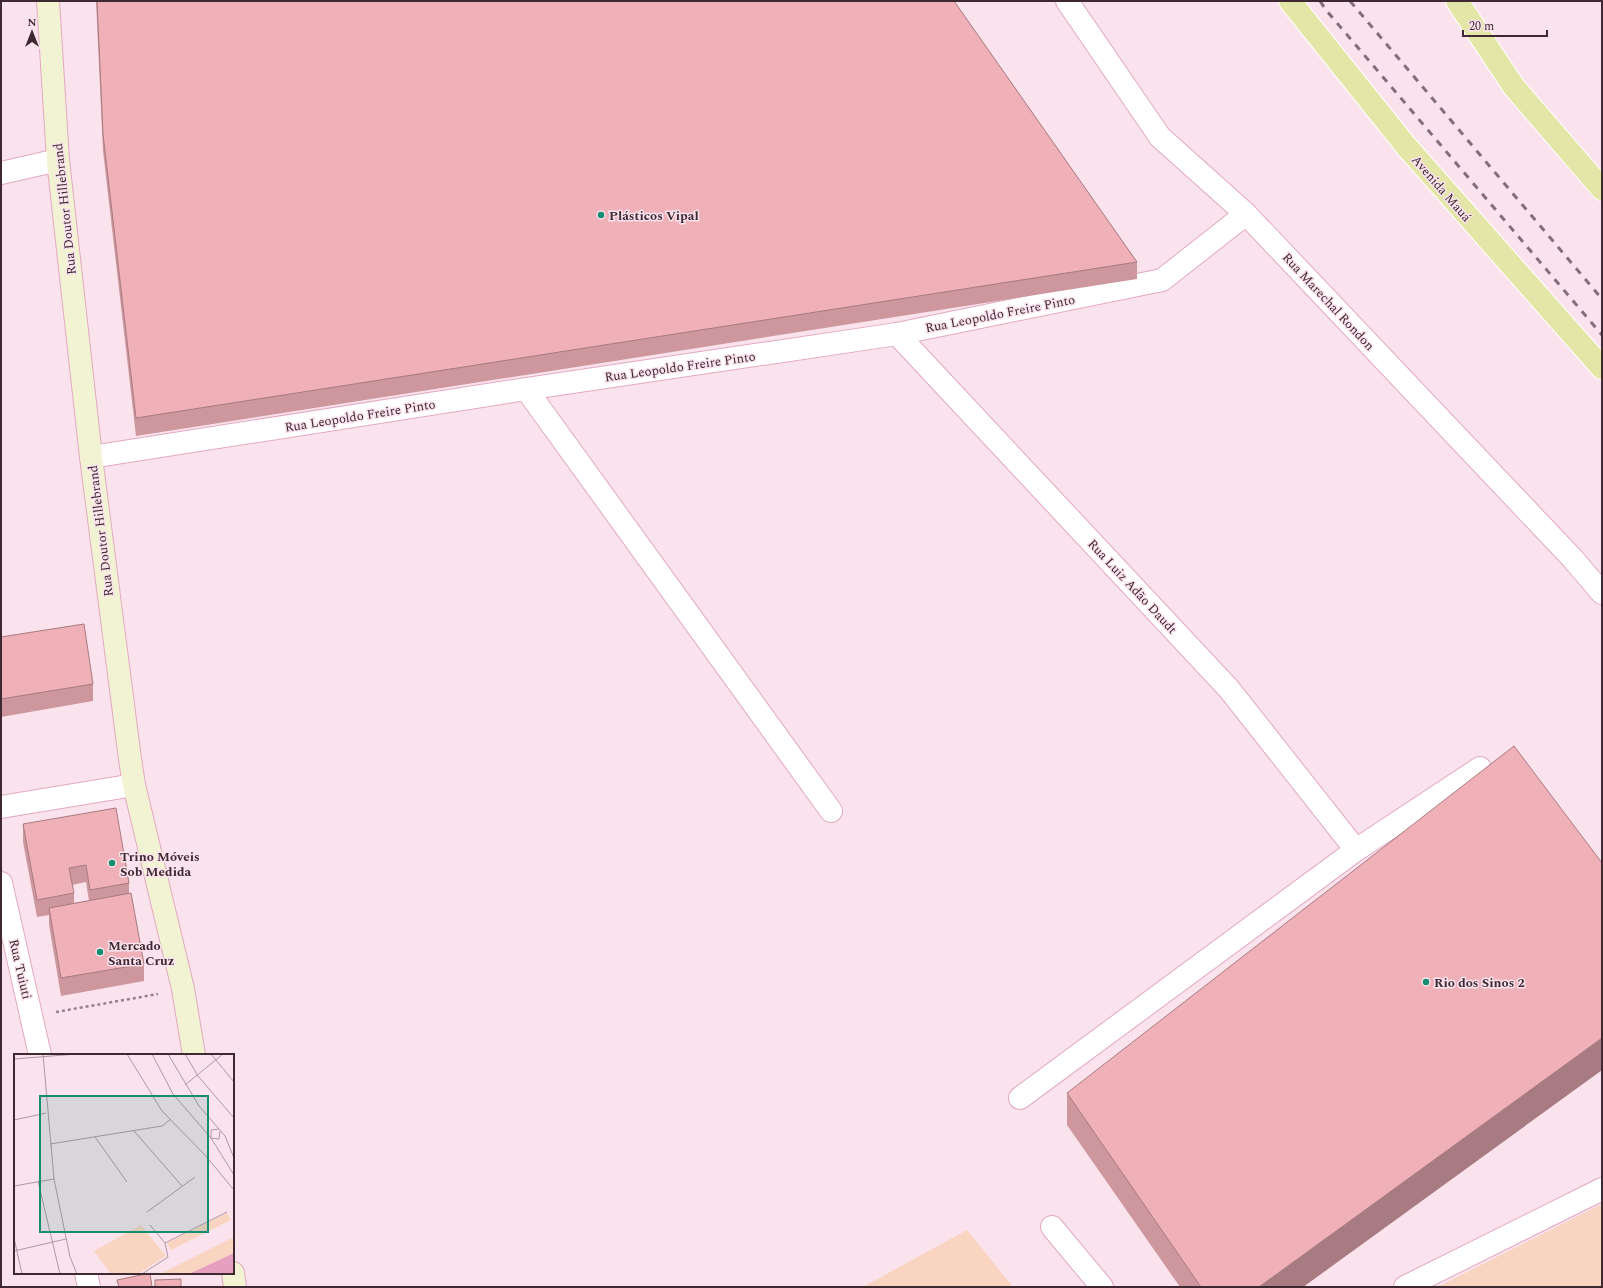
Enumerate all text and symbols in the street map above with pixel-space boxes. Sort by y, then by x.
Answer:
north arrow [12,12,52,52]
scale bar [1463,12,1547,38]
text: N [28,14,37,31]
text: 20 m [1469,17,1494,36]
street label: Rua Doutor Hillebrand [48,142,82,276]
street label: Avenida Mauá [1407,151,1476,227]
place label: Plásticos Vipal [609,206,699,226]
marker: Plásticos Vipal [596,210,606,220]
street label: Rua Marechal Rondon [1277,248,1379,356]
street label: Rua Leopoldo Freire Pinto [924,290,1077,338]
street label: Rua Leopoldo Freire Pinto [603,346,757,387]
street label: Rua Leopoldo Freire Pinto [283,394,437,438]
street label: Rua Doutor Hillebrand [83,464,119,598]
street label: Rua Luiz Adão Daudt [1083,535,1182,639]
place label: Trino Móveis Sob Medida [120,847,200,882]
marker: Trino Móveis Sob Medida [107,858,117,868]
place label: Mercado Santa Cruz [108,936,174,971]
street label: Rua Tuiuti [3,937,37,1001]
marker: Mercado Santa Cruz [95,947,105,957]
place label: Rio dos Sinos 2 [1434,973,1525,993]
marker: Rio dos Sinos 2 [1421,977,1431,987]
inset map [14,1054,234,1274]

